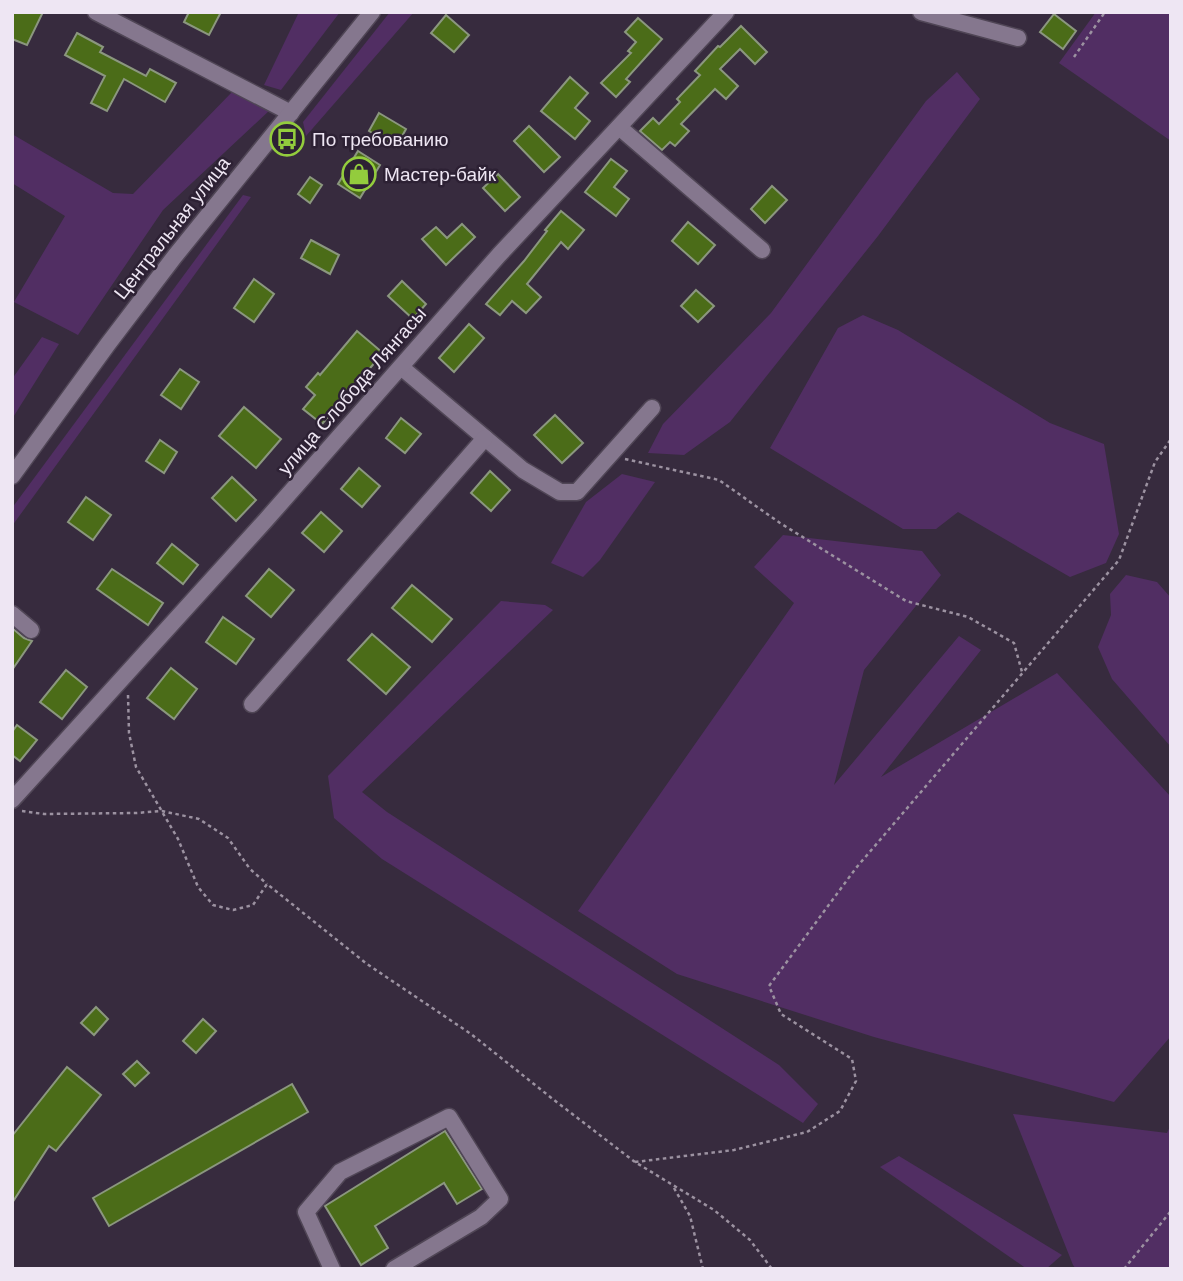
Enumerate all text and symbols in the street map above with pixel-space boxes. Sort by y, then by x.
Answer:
bus stop icon: По требованию [268,120,306,158]
place label: По требованию [312,129,448,150]
street label: Центральная улица [110,152,234,303]
shop icon: Мастер-байк [340,155,378,193]
place label: Мастер-байк [384,164,497,185]
street label: улица Слобода Лянгасы [274,303,430,479]

